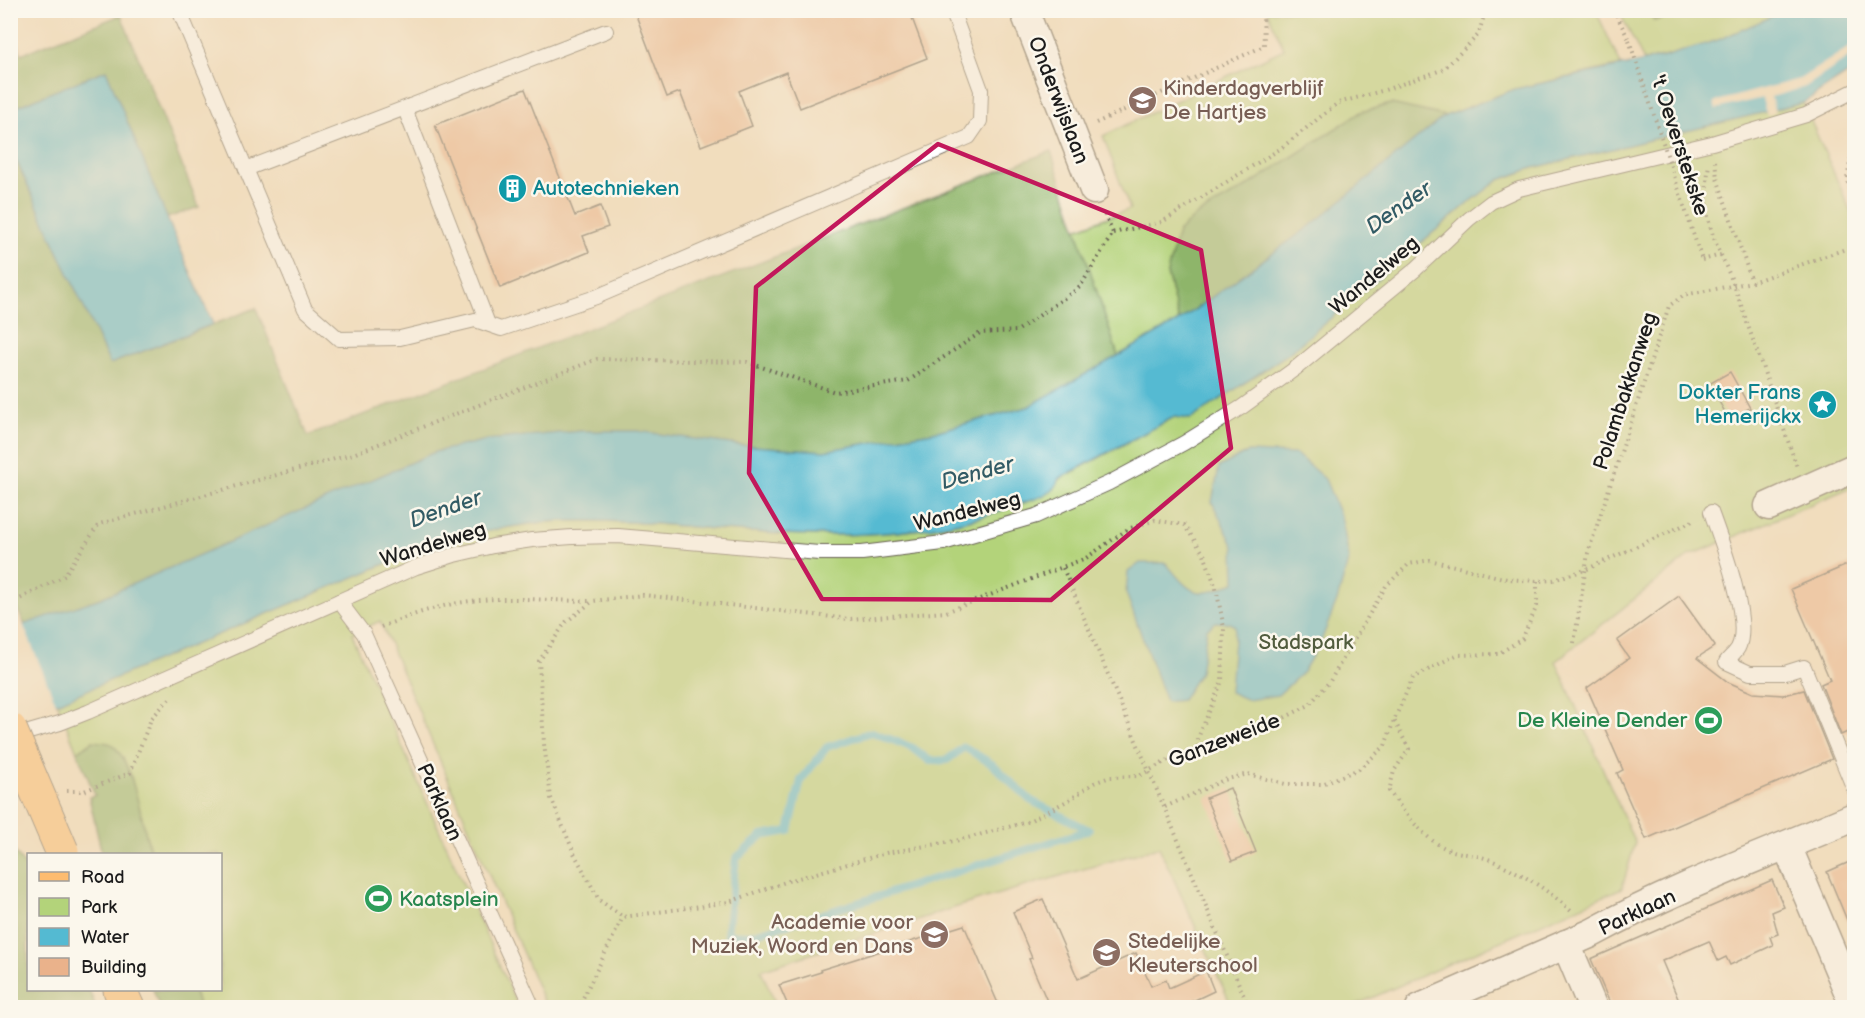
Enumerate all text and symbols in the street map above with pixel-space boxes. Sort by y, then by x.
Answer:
street label: Onderwijslaan [1023,33,1094,167]
street label: 't Oeverstekske [1645,72,1714,219]
place label: Kinderdagverblijf De Hartjes [1163,76,1324,125]
school or university icon: Kinderdagverblijf De Hartjes [1126,84,1158,116]
building icon: Autotechnieken [496,172,528,204]
water label: Dender [1361,175,1439,241]
place label: Autotechnieken [533,176,679,201]
street label: Wandelweg [1324,231,1424,320]
street label: Polambakkanweg [1588,309,1663,473]
place label: Dokter Frans Hemerijckx [1678,380,1801,429]
place icon: Dokter Frans Hemerijckx [1806,388,1838,420]
water label: Dender [938,450,1019,496]
water label: Dender [406,484,487,534]
street label: Wandelweg [911,486,1023,537]
street label: Wandelweg [377,517,489,572]
park label: Stadspark [1259,630,1354,655]
sports icon: De Kleine Dender [1692,704,1724,736]
street label: Ganzeweide [1165,708,1283,773]
place label: De Kleine Dender [1517,708,1687,733]
street label: Parklaan [411,760,468,845]
legend [27,853,222,991]
text: Road [81,867,125,888]
sports icon: Kaatsplein [362,883,394,915]
street label: Parklaan [1595,884,1680,941]
place label: Kaatsplein [399,887,499,912]
text: Park [81,897,117,918]
place label: Academie voor Muziek, Woord en Dans [691,910,913,959]
school or university icon: Academie voor Muziek, Woord en Dans [918,918,950,950]
text: Water [81,927,129,948]
place label: Stedelijke Kleuterschool [1128,929,1258,978]
school or university icon: Stedelijke Kleuterschool [1091,937,1123,969]
text: Building [81,957,147,978]

